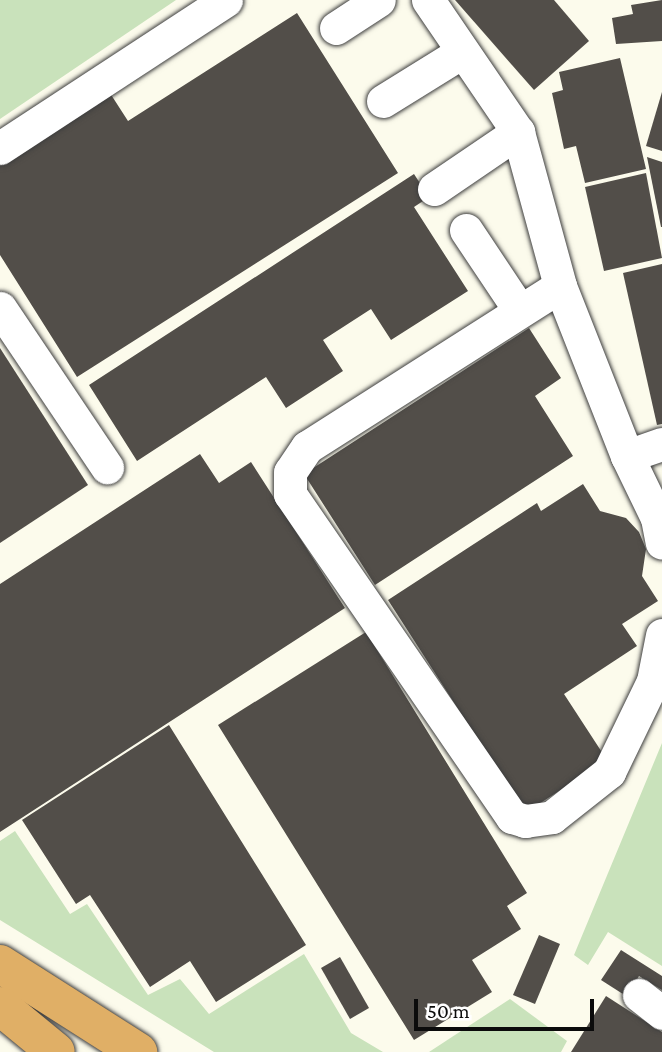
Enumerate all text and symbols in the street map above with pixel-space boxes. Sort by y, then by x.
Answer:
scale bar [417,986,597,1030]
text: 50 m [427,999,470,1023]

